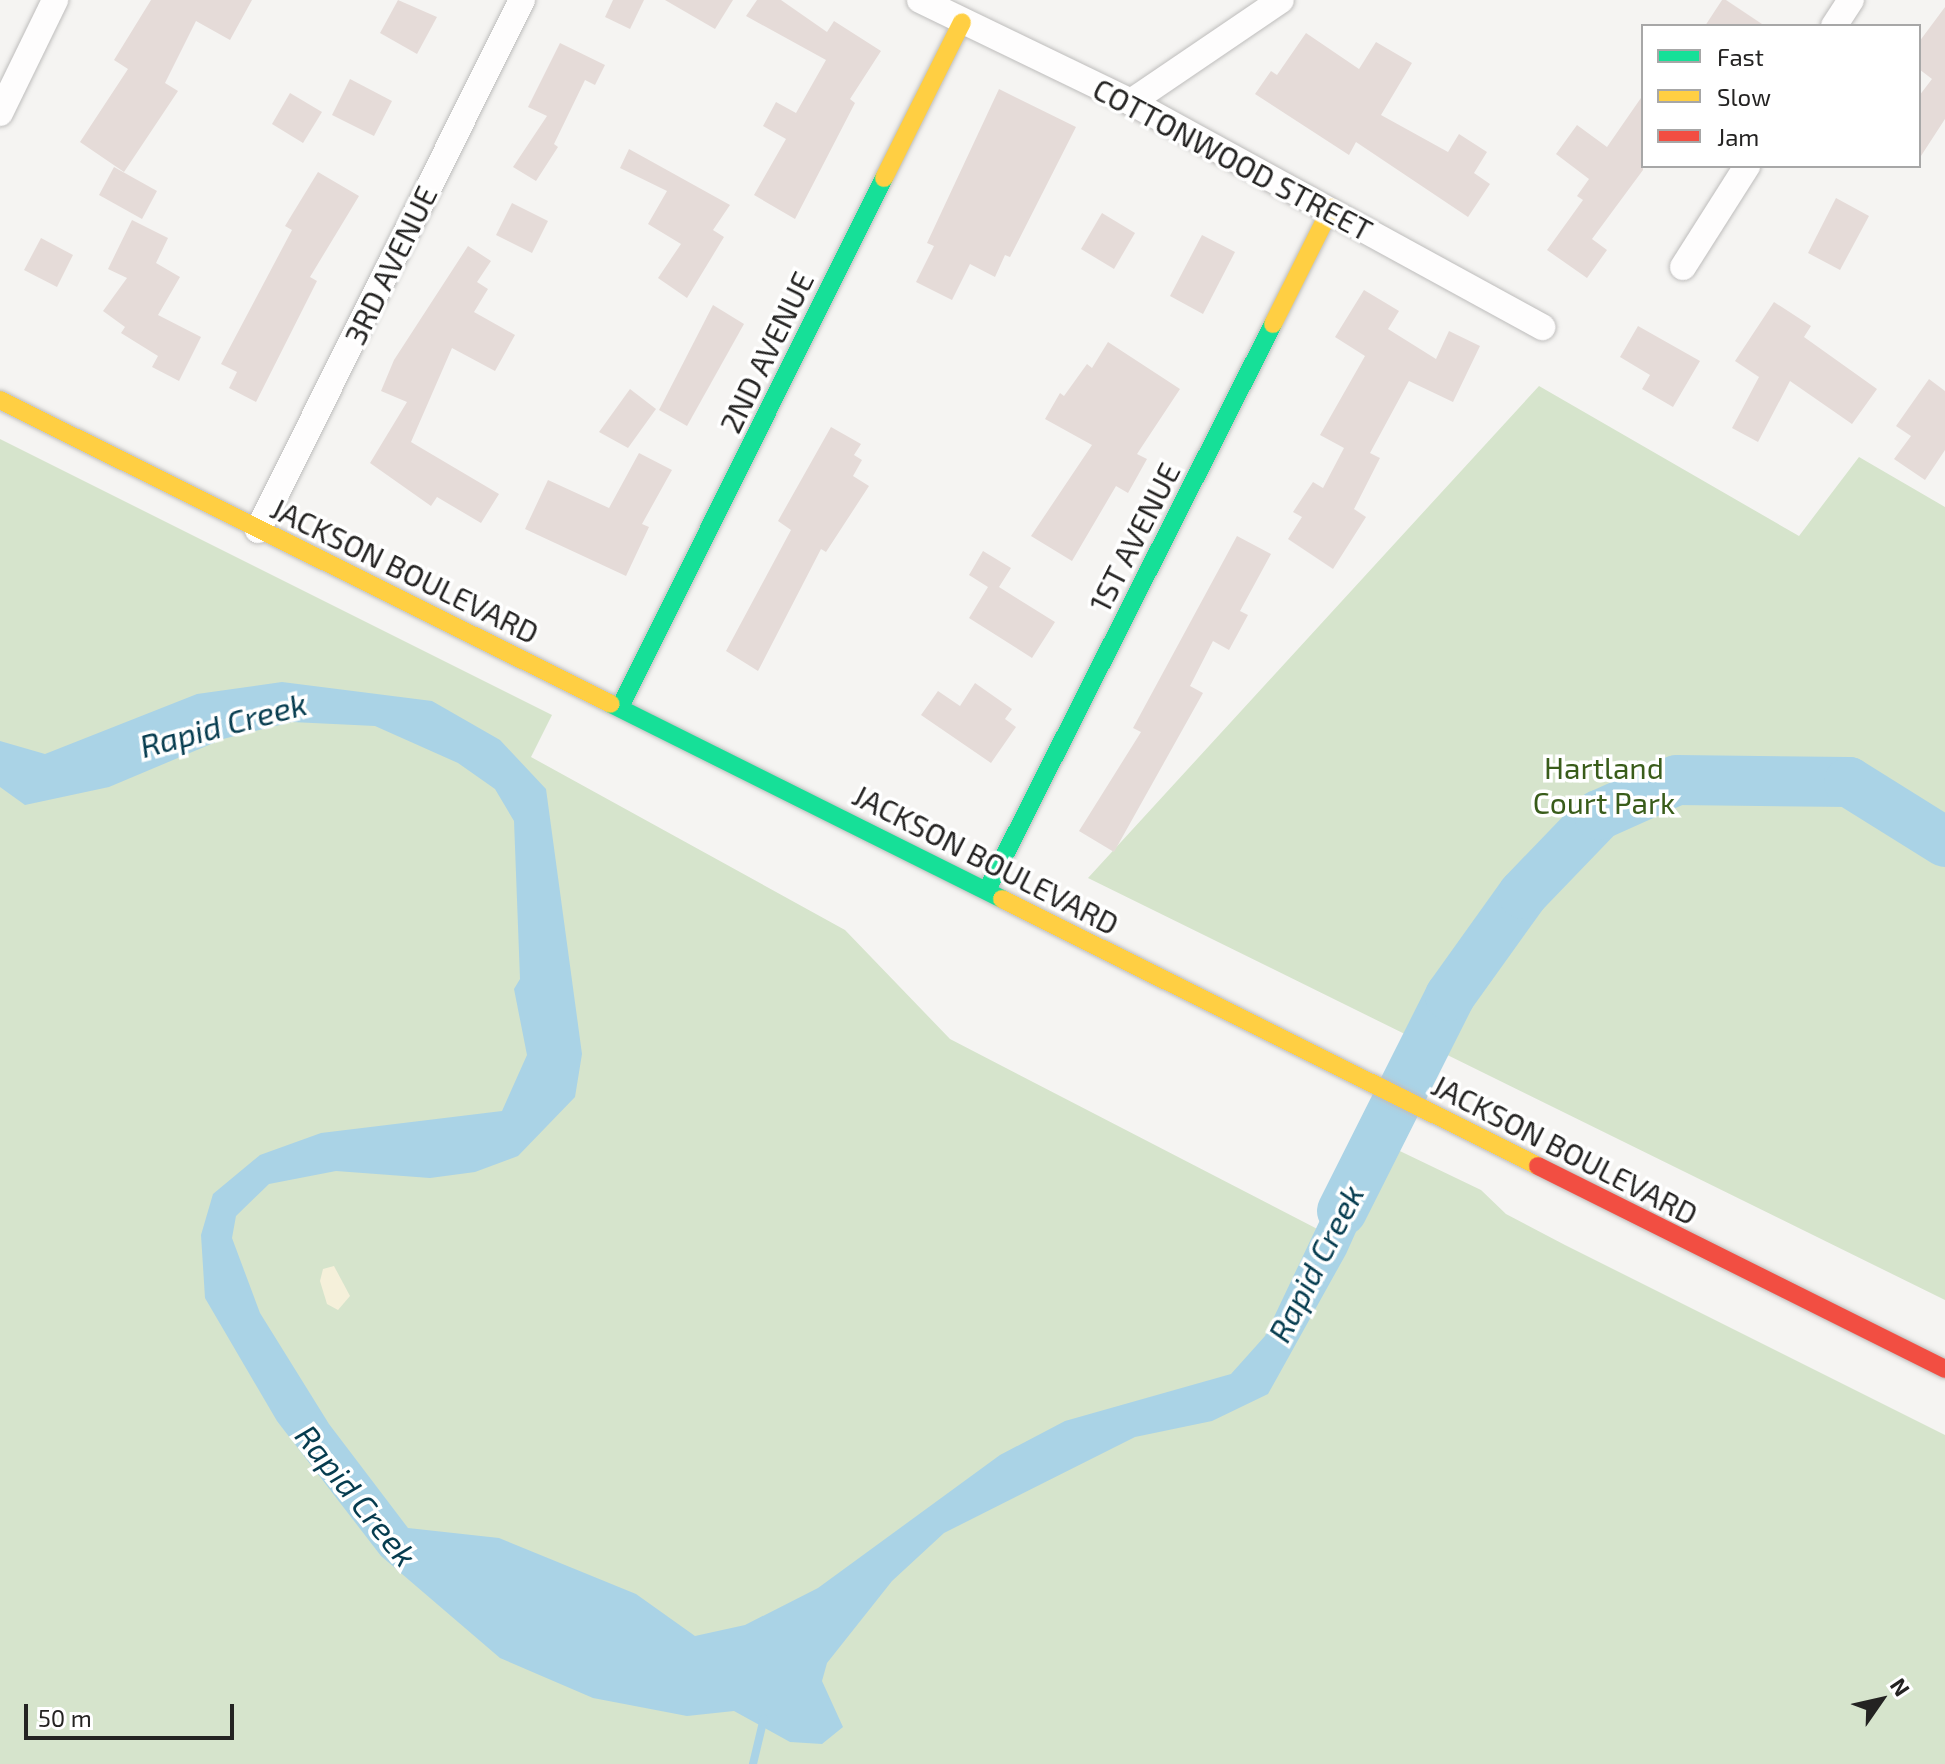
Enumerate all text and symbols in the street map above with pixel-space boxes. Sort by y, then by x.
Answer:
legend [1641,24,1921,168]
text: Fast [1717,42,1764,71]
street label: COTTONWOOD STREET [1087,70,1379,248]
text: Slow [1717,82,1771,111]
text: Jam [1717,122,1759,151]
street label: 3RD AVENUE [336,180,444,350]
street label: 2ND AVENUE [711,265,821,439]
street label: 1ST AVENUE [1081,456,1187,618]
street label: JACKSON BOULEVARD [265,489,545,651]
water label: Rapid Creek [135,683,311,765]
park label: Hartland Court Park [1533,749,1675,820]
street label: JACKSON BOULEVARD [847,776,1125,942]
street label: JACKSON BOULEVARD [1426,1066,1704,1232]
water label: Rapid Creek [1259,1178,1371,1348]
water label: Rapid Creek [288,1416,426,1574]
north arrow [1841,1660,1921,1740]
text: N [1886,1673,1916,1700]
scale bar [28,1688,238,1738]
text: 50 m [38,1703,92,1732]

